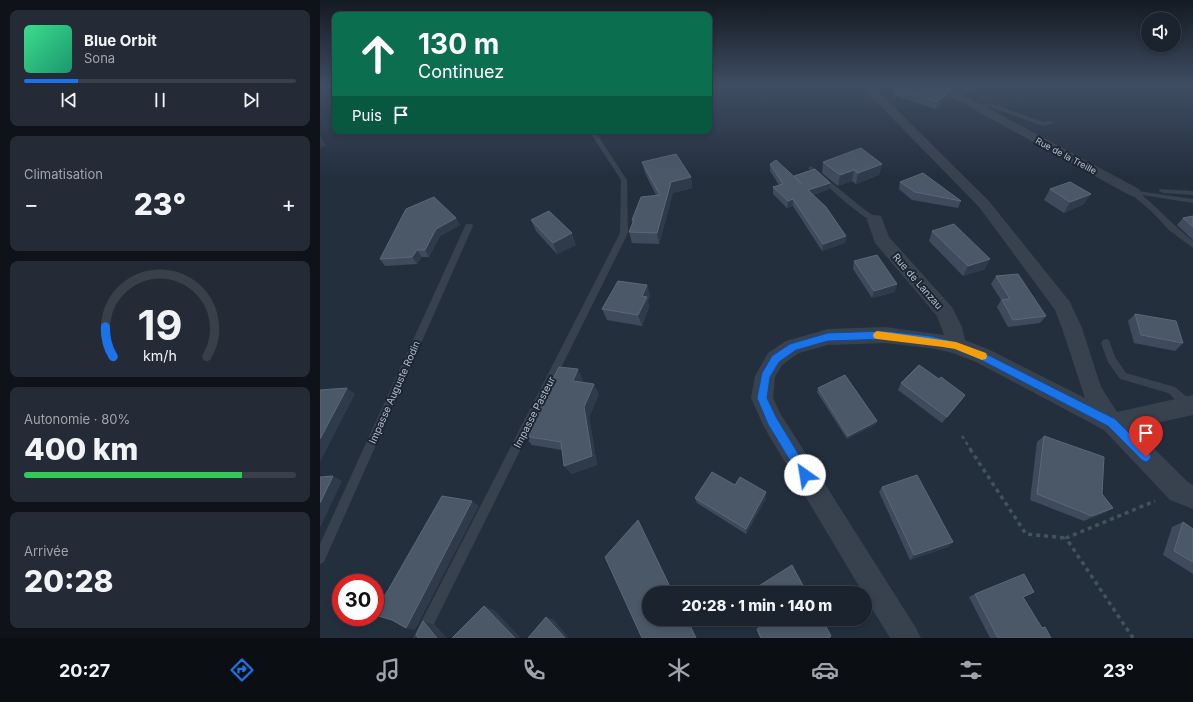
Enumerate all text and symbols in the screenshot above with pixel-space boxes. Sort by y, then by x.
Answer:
map controls [1141,12,1181,52]
button: sound [1141,12,1181,52]
text: 130 m [418,27,499,61]
icon: ahead [352,28,404,80]
text: Blue Orbit [84,31,157,50]
text: Sona [84,50,115,66]
text: Continuez [418,61,504,82]
icon: previous [58,89,80,111]
icon: pause [149,89,171,111]
icon: next [240,89,262,111]
icon: arrive [390,104,412,126]
text: Puis [352,106,382,125]
street label: Rue de la Treille [1034,135,1099,176]
text: Climatisation [24,166,103,182]
text: 23° [134,186,186,222]
text: − [24,191,39,217]
text: + [281,191,296,217]
street label: Rue de Lanzau [891,251,946,311]
text: 19 [138,300,182,350]
street label: Impasse Auguste Rodin [366,339,422,445]
text: km/h [143,347,177,364]
street label: Impasse Pasteur [511,374,557,450]
text: Autonomie · 80% [24,411,130,427]
pin [1129,416,1163,457]
icon: arrive [1135,422,1157,444]
text: 400 km [24,431,138,467]
position arrow [784,454,826,496]
text: Arrivée [24,543,69,559]
text: 20:28 [24,563,114,599]
speed limit sign: 30 [332,574,384,626]
text: 20:28 · 1 min · 140 m [682,596,832,615]
icon: directions [228,656,256,684]
icon: music [374,656,402,684]
icon: phone [520,656,548,684]
icon: climate [665,656,693,684]
icon: car [811,656,839,684]
icon: filters [957,656,985,684]
text: 20:27 [59,660,110,681]
text: 23° [1103,660,1134,681]

